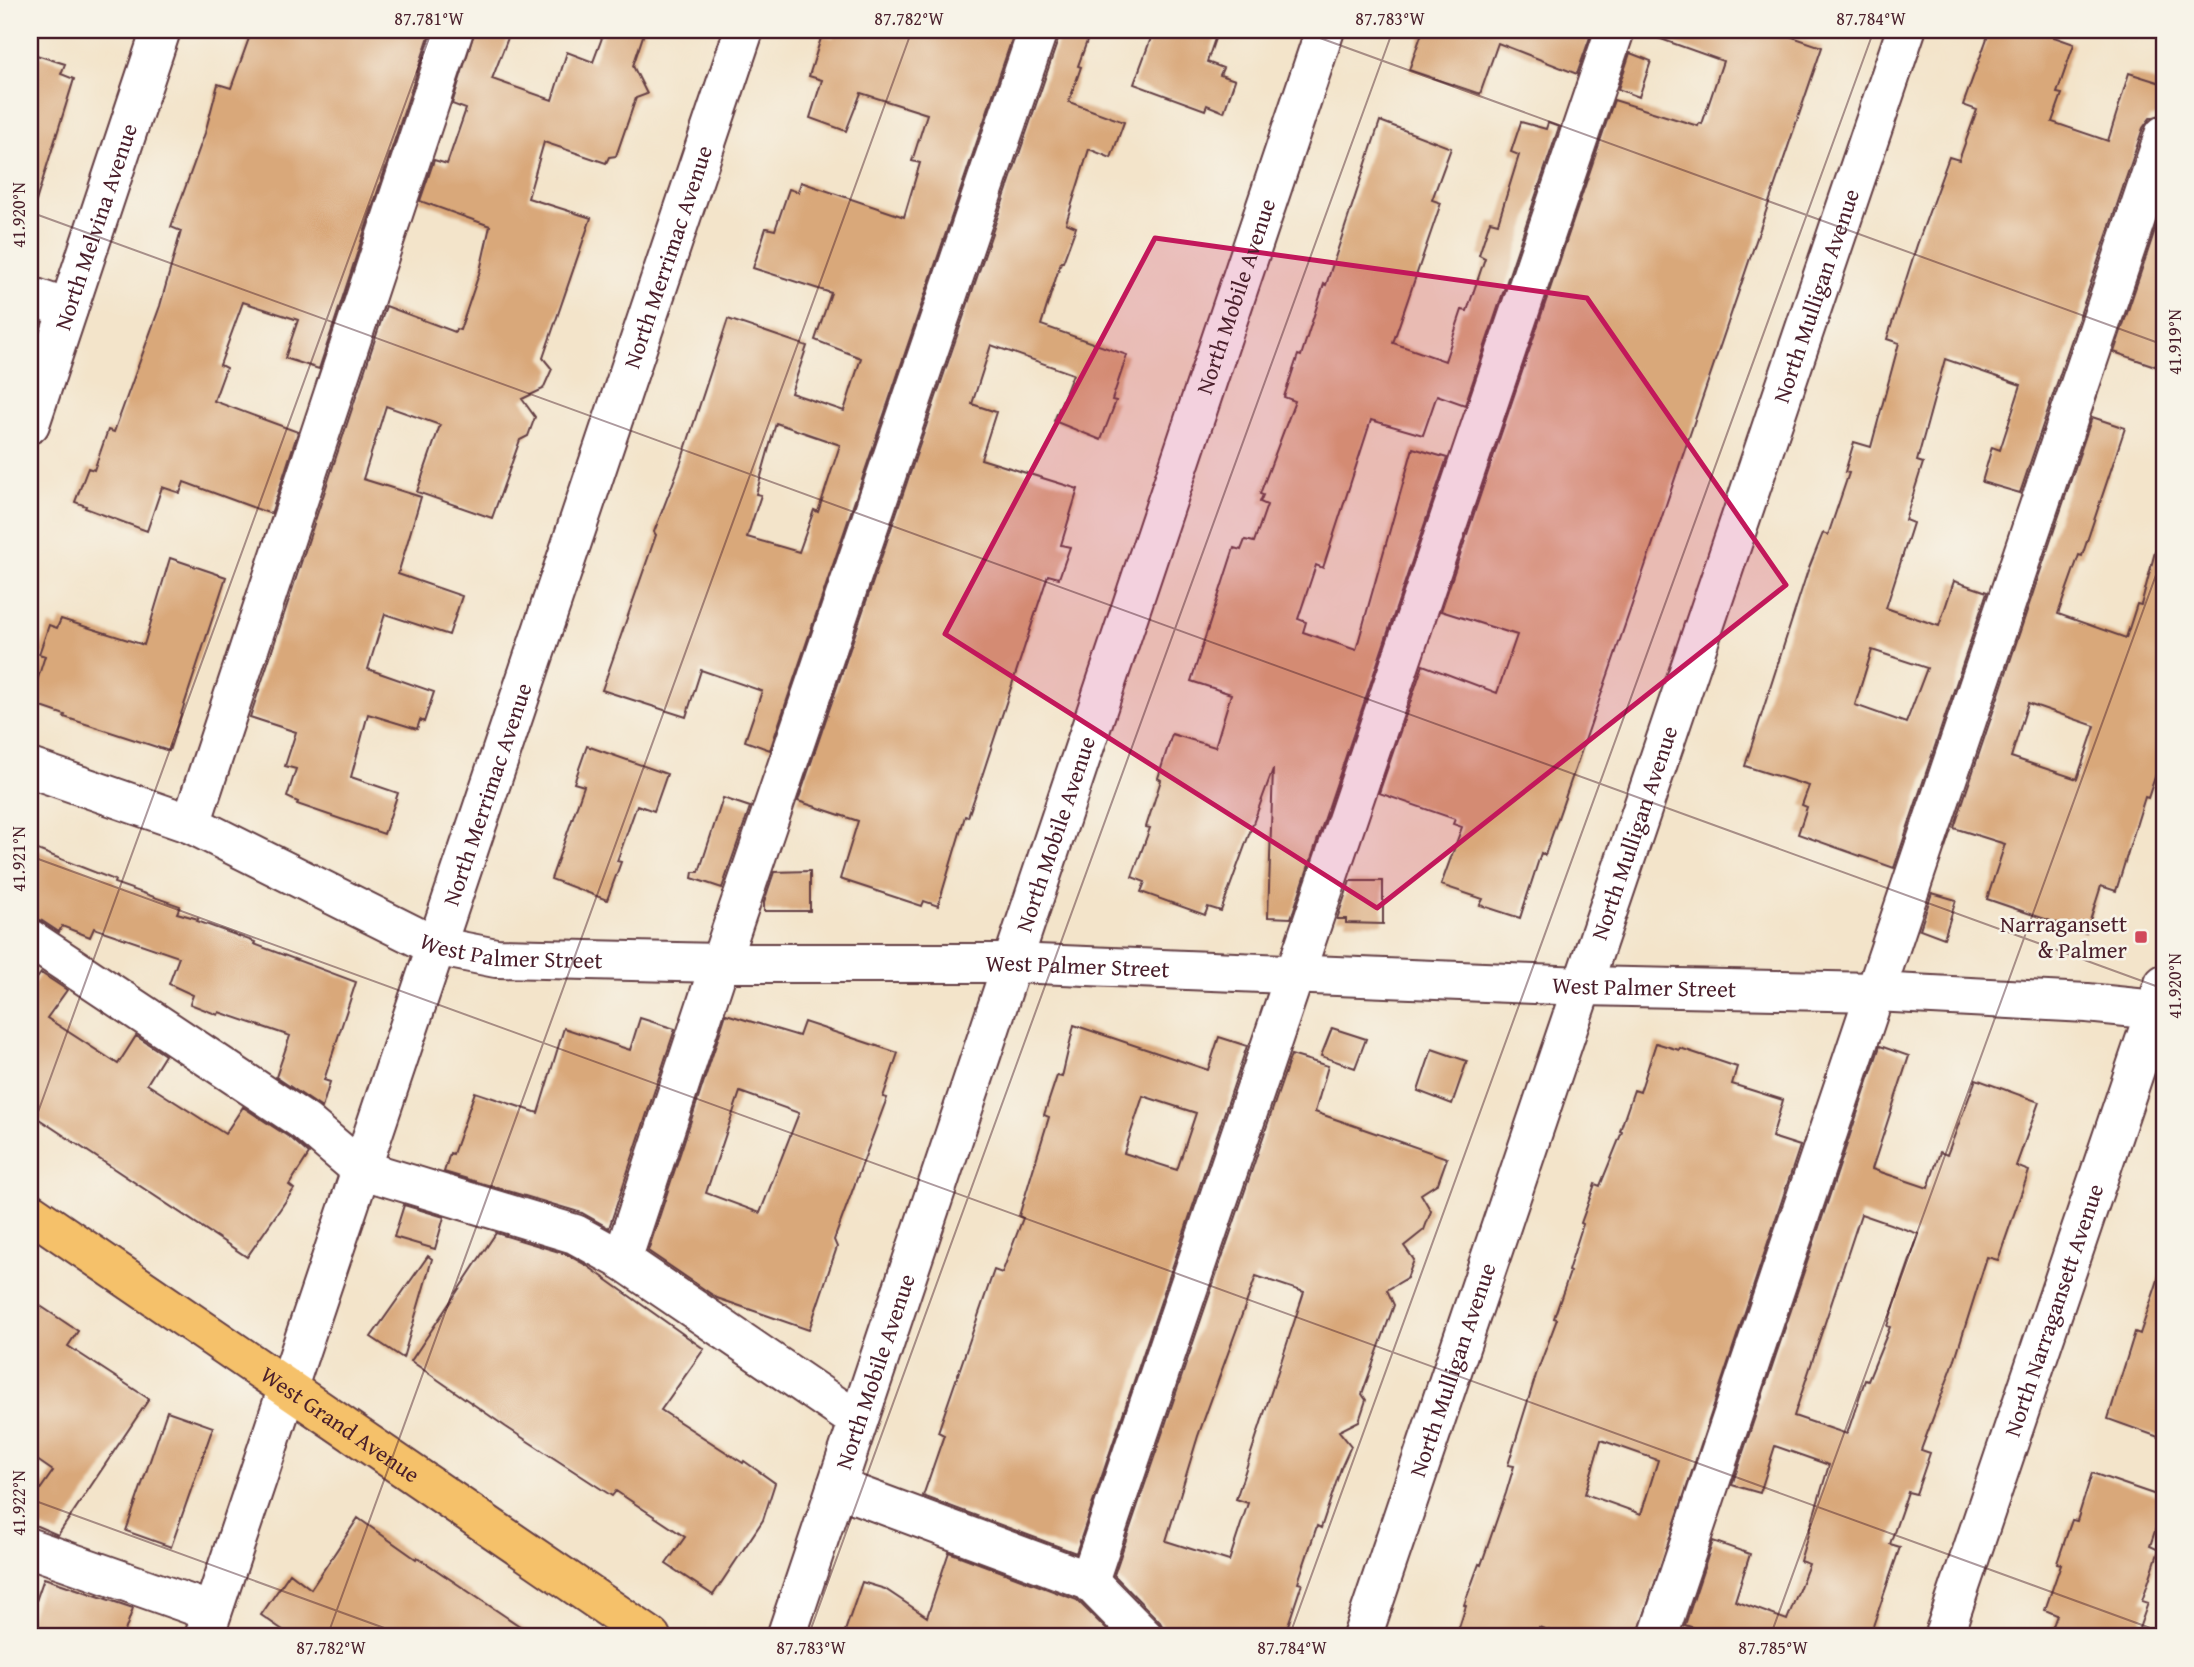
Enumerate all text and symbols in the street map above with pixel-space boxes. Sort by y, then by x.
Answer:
text: 87.781°W [394,5,464,32]
text: 87.782°W [874,5,944,32]
text: 87.783°W [1355,5,1425,32]
text: 87.784°W [1836,5,1906,32]
street label: North Melvina Avenue [45,119,145,334]
street label: North Merrimac Avenue [615,141,720,372]
text: 41.920°N [5,182,32,248]
street label: North Mulligan Avenue [1764,184,1867,407]
street label: North Mobile Avenue [1187,194,1283,398]
text: 41.919°N [2161,309,2188,375]
street label: North Merrimac Avenue [434,678,539,910]
street label: North Mulligan Avenue [1582,721,1685,944]
street label: North Mobile Avenue [1007,732,1103,936]
text: 41.921°N [5,826,32,892]
place label: Narragansett & Palmer [2000,907,2128,966]
street label: West Palmer Street [414,924,603,976]
marker: Narragansett & Palmer [2133,929,2149,945]
street label: West Palmer Street [986,946,1170,985]
text: 41.920°N [2161,953,2188,1019]
street label: West Palmer Street [1551,968,1736,1005]
street label: North Narragansett Avenue [1995,1179,2111,1441]
street label: North Mulligan Avenue [1400,1258,1504,1481]
street label: North Mobile Avenue [826,1269,923,1474]
street label: West Grand Avenue [254,1358,427,1490]
text: 41.922°N [5,1470,32,1536]
text: 87.782°W [296,1634,366,1661]
text: 87.783°W [776,1634,846,1661]
text: 87.784°W [1257,1634,1327,1661]
text: 87.785°W [1738,1634,1808,1661]

